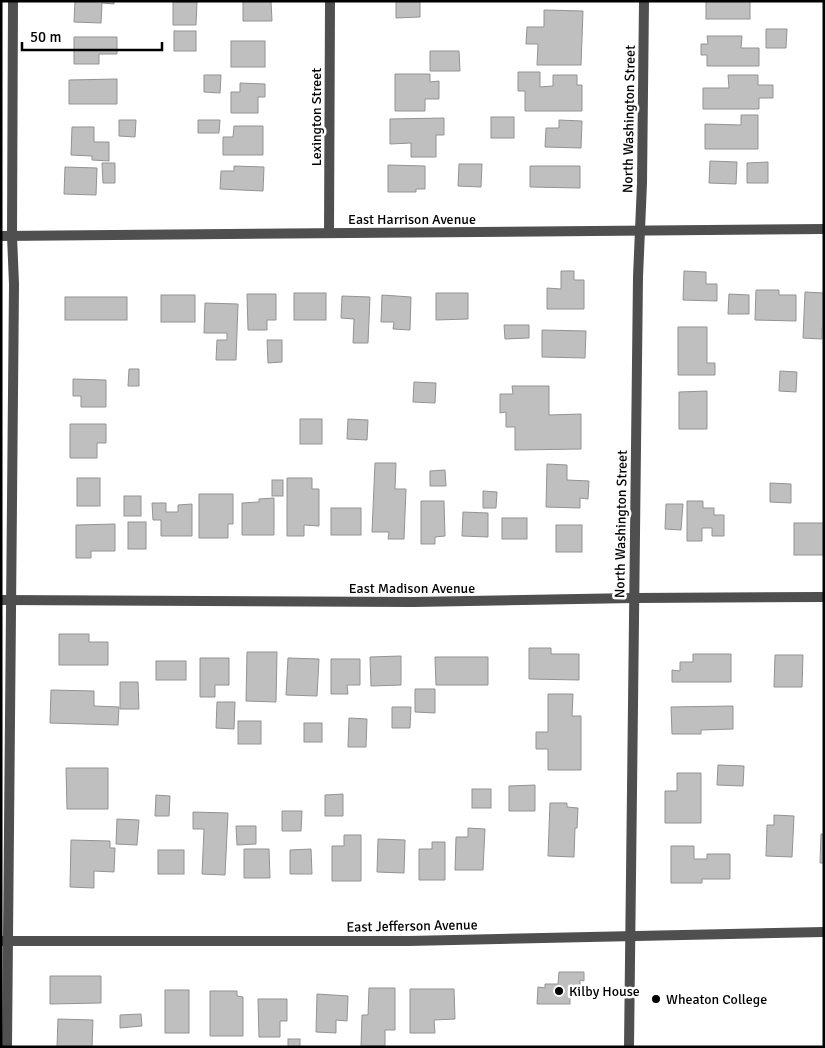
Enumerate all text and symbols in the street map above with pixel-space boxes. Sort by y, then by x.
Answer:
scale bar [22,20,162,52]
text: 50 m [30,28,61,46]
street label: North Washington Street [619,45,639,193]
street label: Lexington Street [308,68,325,166]
street label: East Harrison Avenue [348,211,476,228]
street label: North Washington Street [611,450,631,598]
street label: East Madison Avenue [349,580,475,597]
street label: East Jefferson Avenue [346,916,478,936]
place label: Kilby House [569,983,640,1000]
marker: Kilby House [553,985,565,997]
place label: Wheaton College [666,991,767,1008]
marker: Wheaton College [650,993,662,1005]

